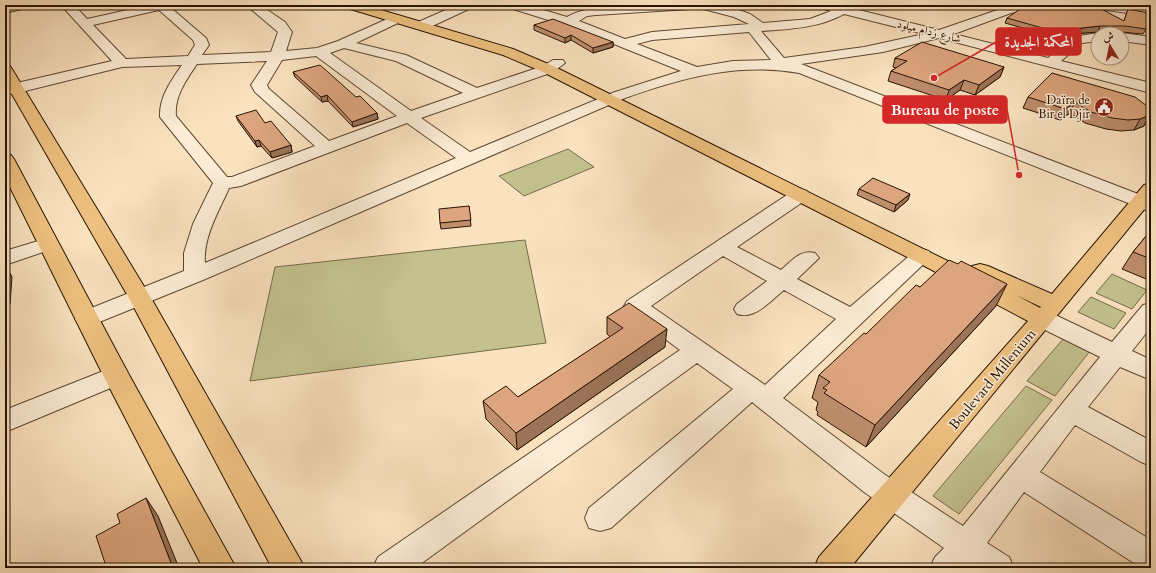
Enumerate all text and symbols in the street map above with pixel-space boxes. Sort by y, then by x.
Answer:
street label: شارع زدام ميلود [895,15,963,50]
north arrow [1090,26,1130,66]
callout: المحكمة الجديدة [996,28,1081,55]
text: ش [1102,28,1115,45]
text: المحكمة الجديدة [1004,32,1074,52]
place label: Daïra de Bir el Djir [1038,92,1091,122]
callout: Bureau de poste [883,96,1007,123]
public building icon: Daïra de Bir el Djir [1093,96,1115,118]
text: Bureau de poste [891,100,999,120]
street label: Boulevard Millenium [945,325,1040,434]

